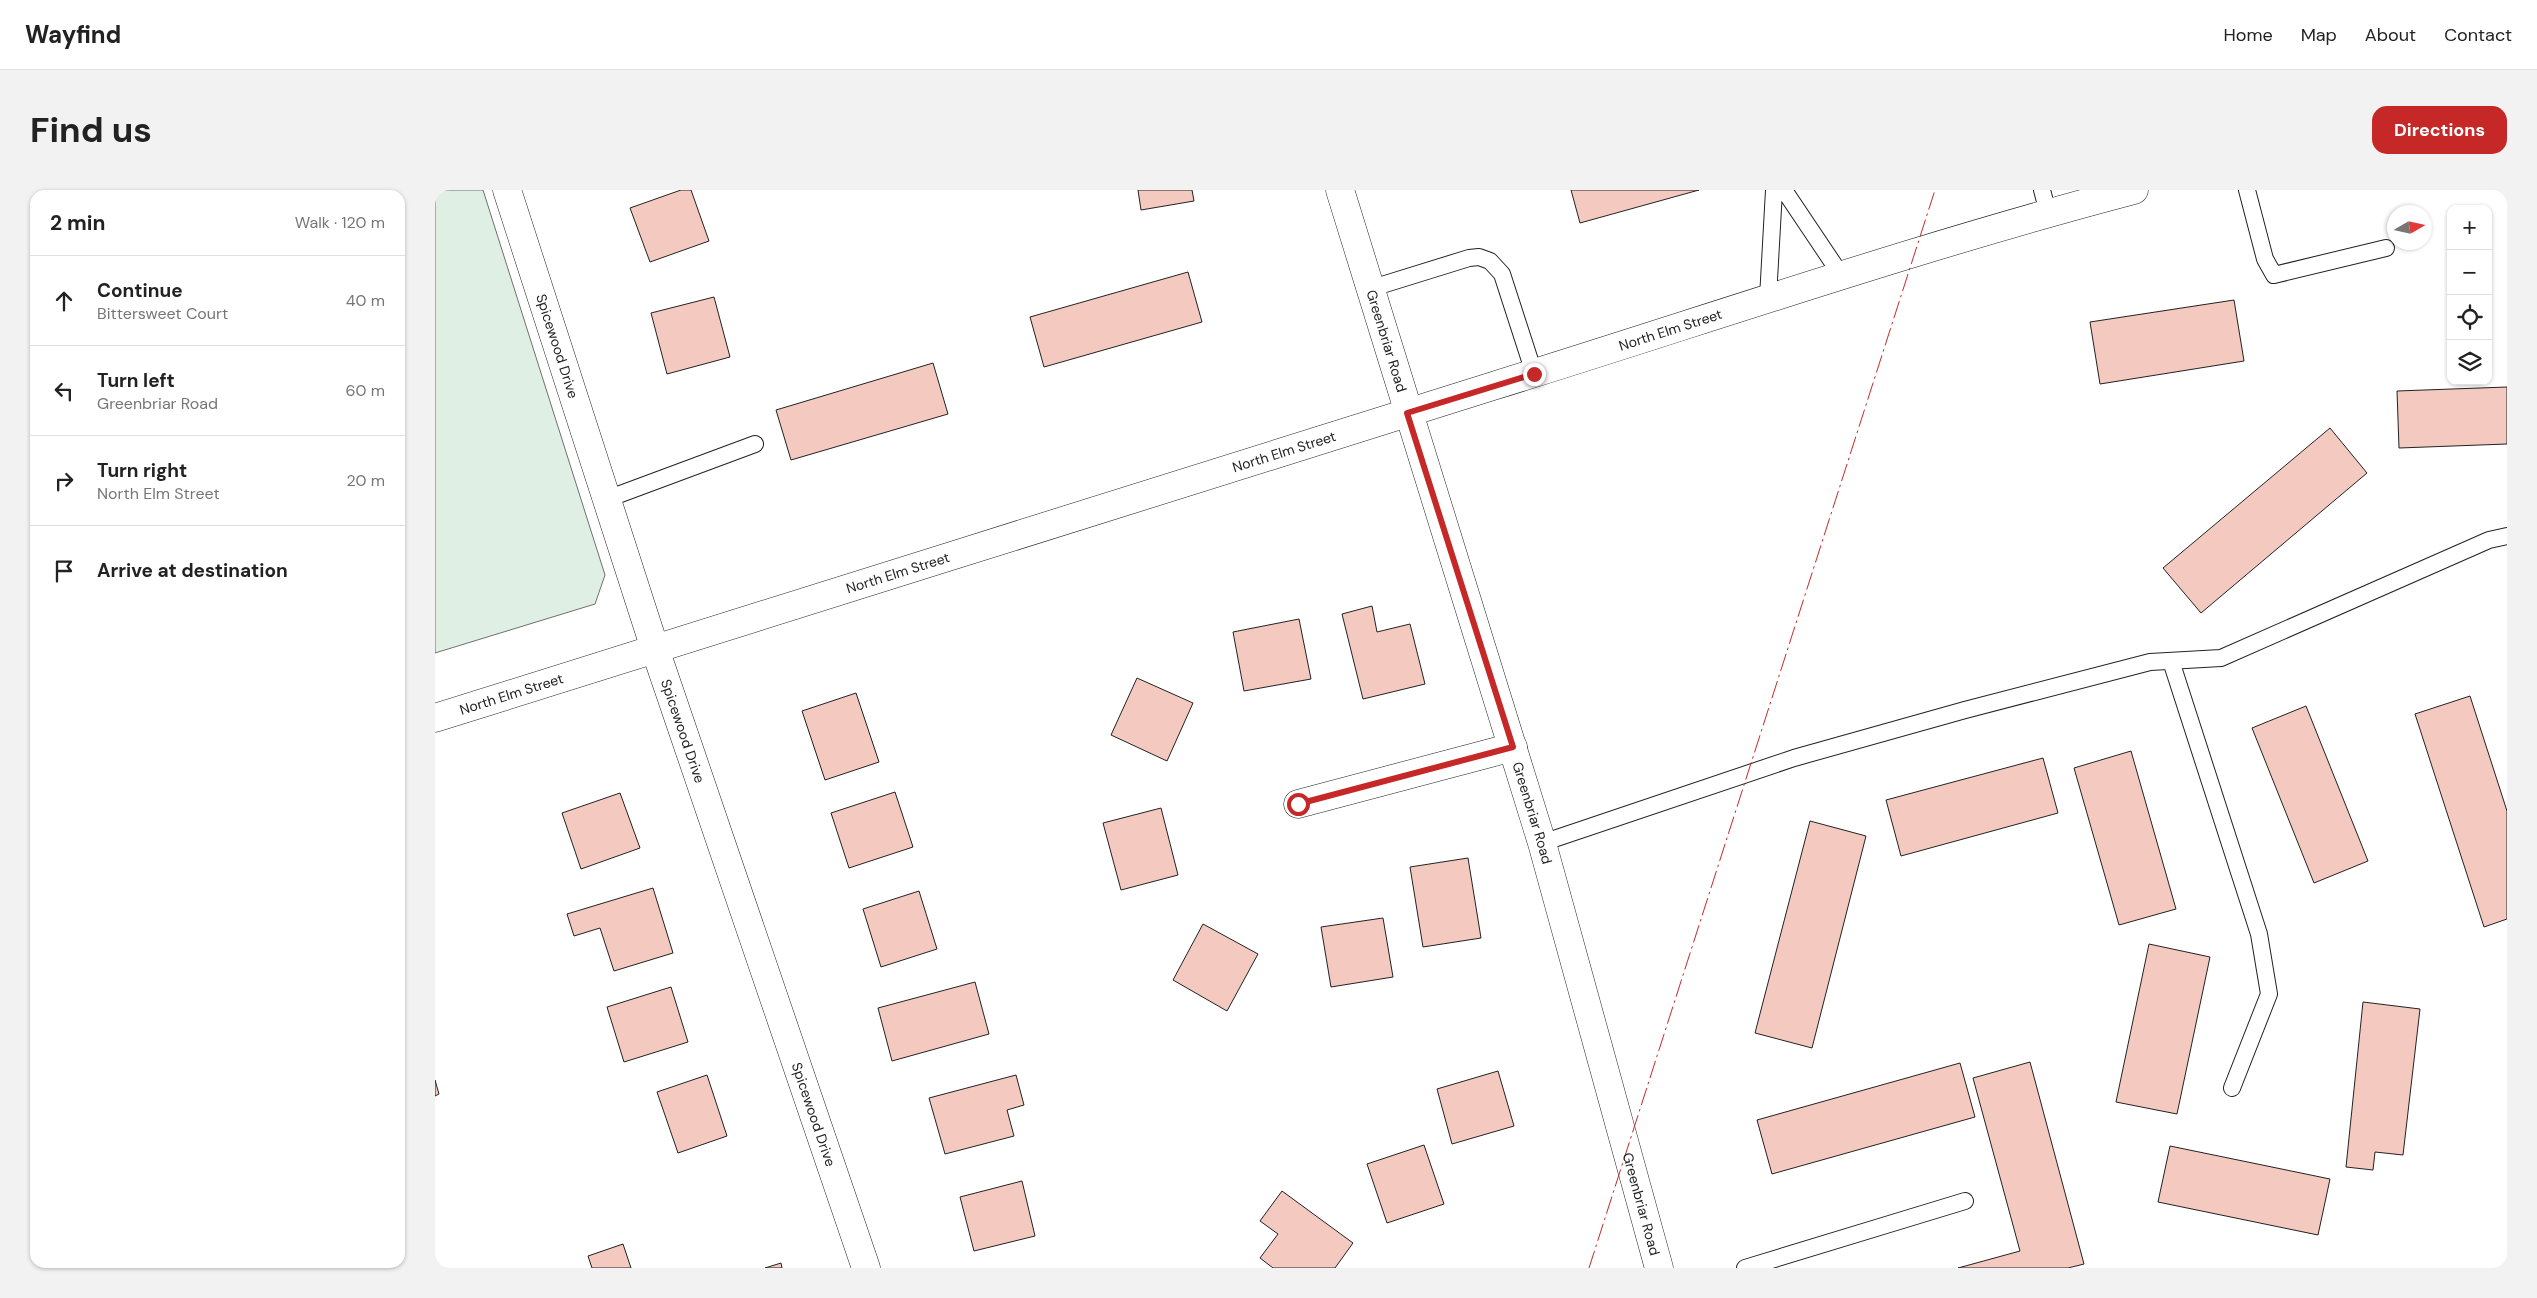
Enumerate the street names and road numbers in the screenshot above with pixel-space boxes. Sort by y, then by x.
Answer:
street label: Greenbriar Road [1362,288,1411,394]
street label: Spicewood Drive [532,292,583,401]
street label: North Elm Street [1617,305,1724,355]
street label: North Elm Street [1230,427,1338,476]
street label: North Elm Street [844,548,952,597]
street label: North Elm Street [457,669,565,719]
street label: Spicewood Drive [657,677,709,785]
street label: Greenbriar Road [1508,760,1556,866]
street label: Spicewood Drive [788,1060,840,1169]
street label: Greenbriar Road [1619,1151,1664,1258]

